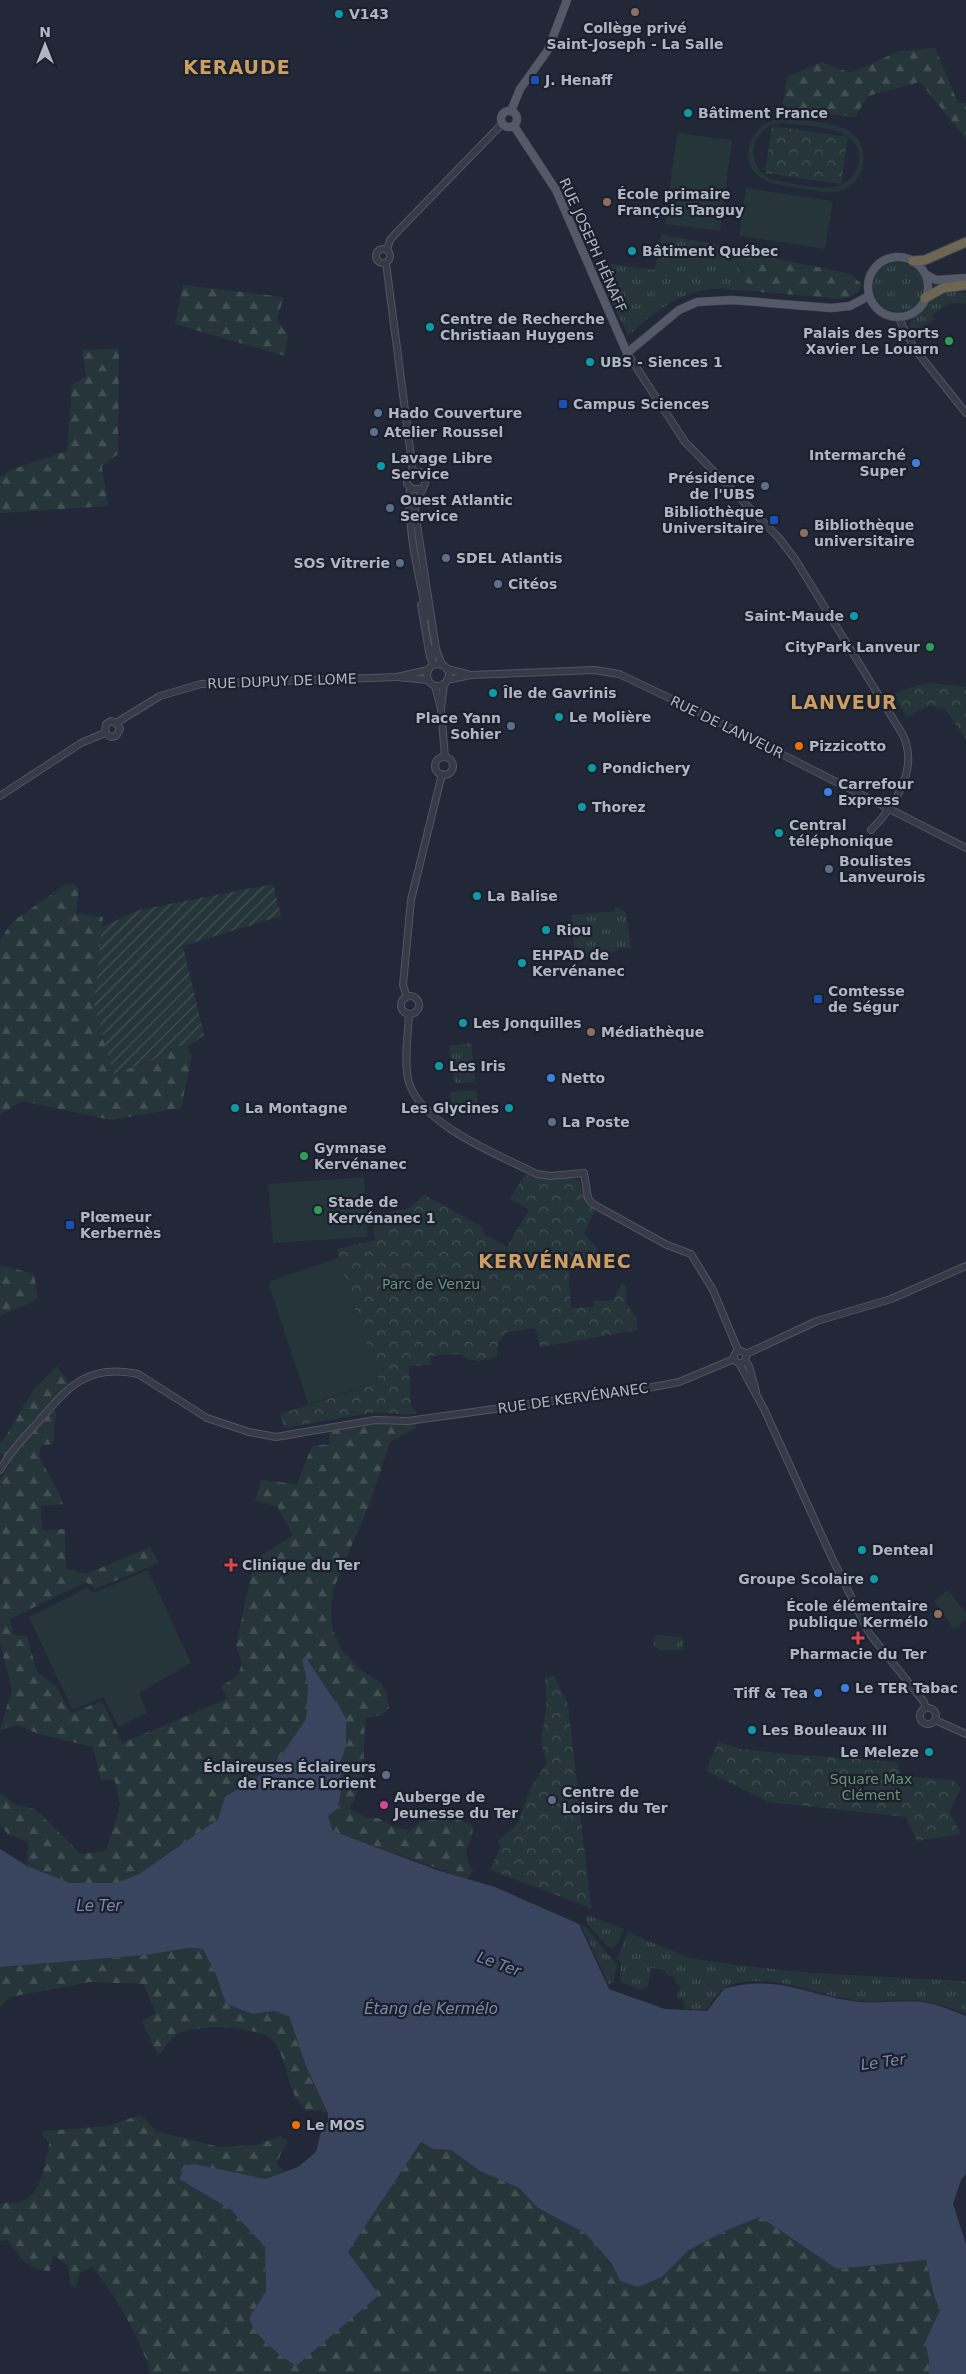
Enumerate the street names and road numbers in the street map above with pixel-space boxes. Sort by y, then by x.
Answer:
street label: RUE JOSEPH HÉNAFF [556,175,630,315]
street label: RUE DUPUY DE LOME [207,670,357,692]
street label: RUE DE LANVEUR [668,693,786,761]
street label: RUE DE KERVÉNANEC [497,1379,650,1416]

